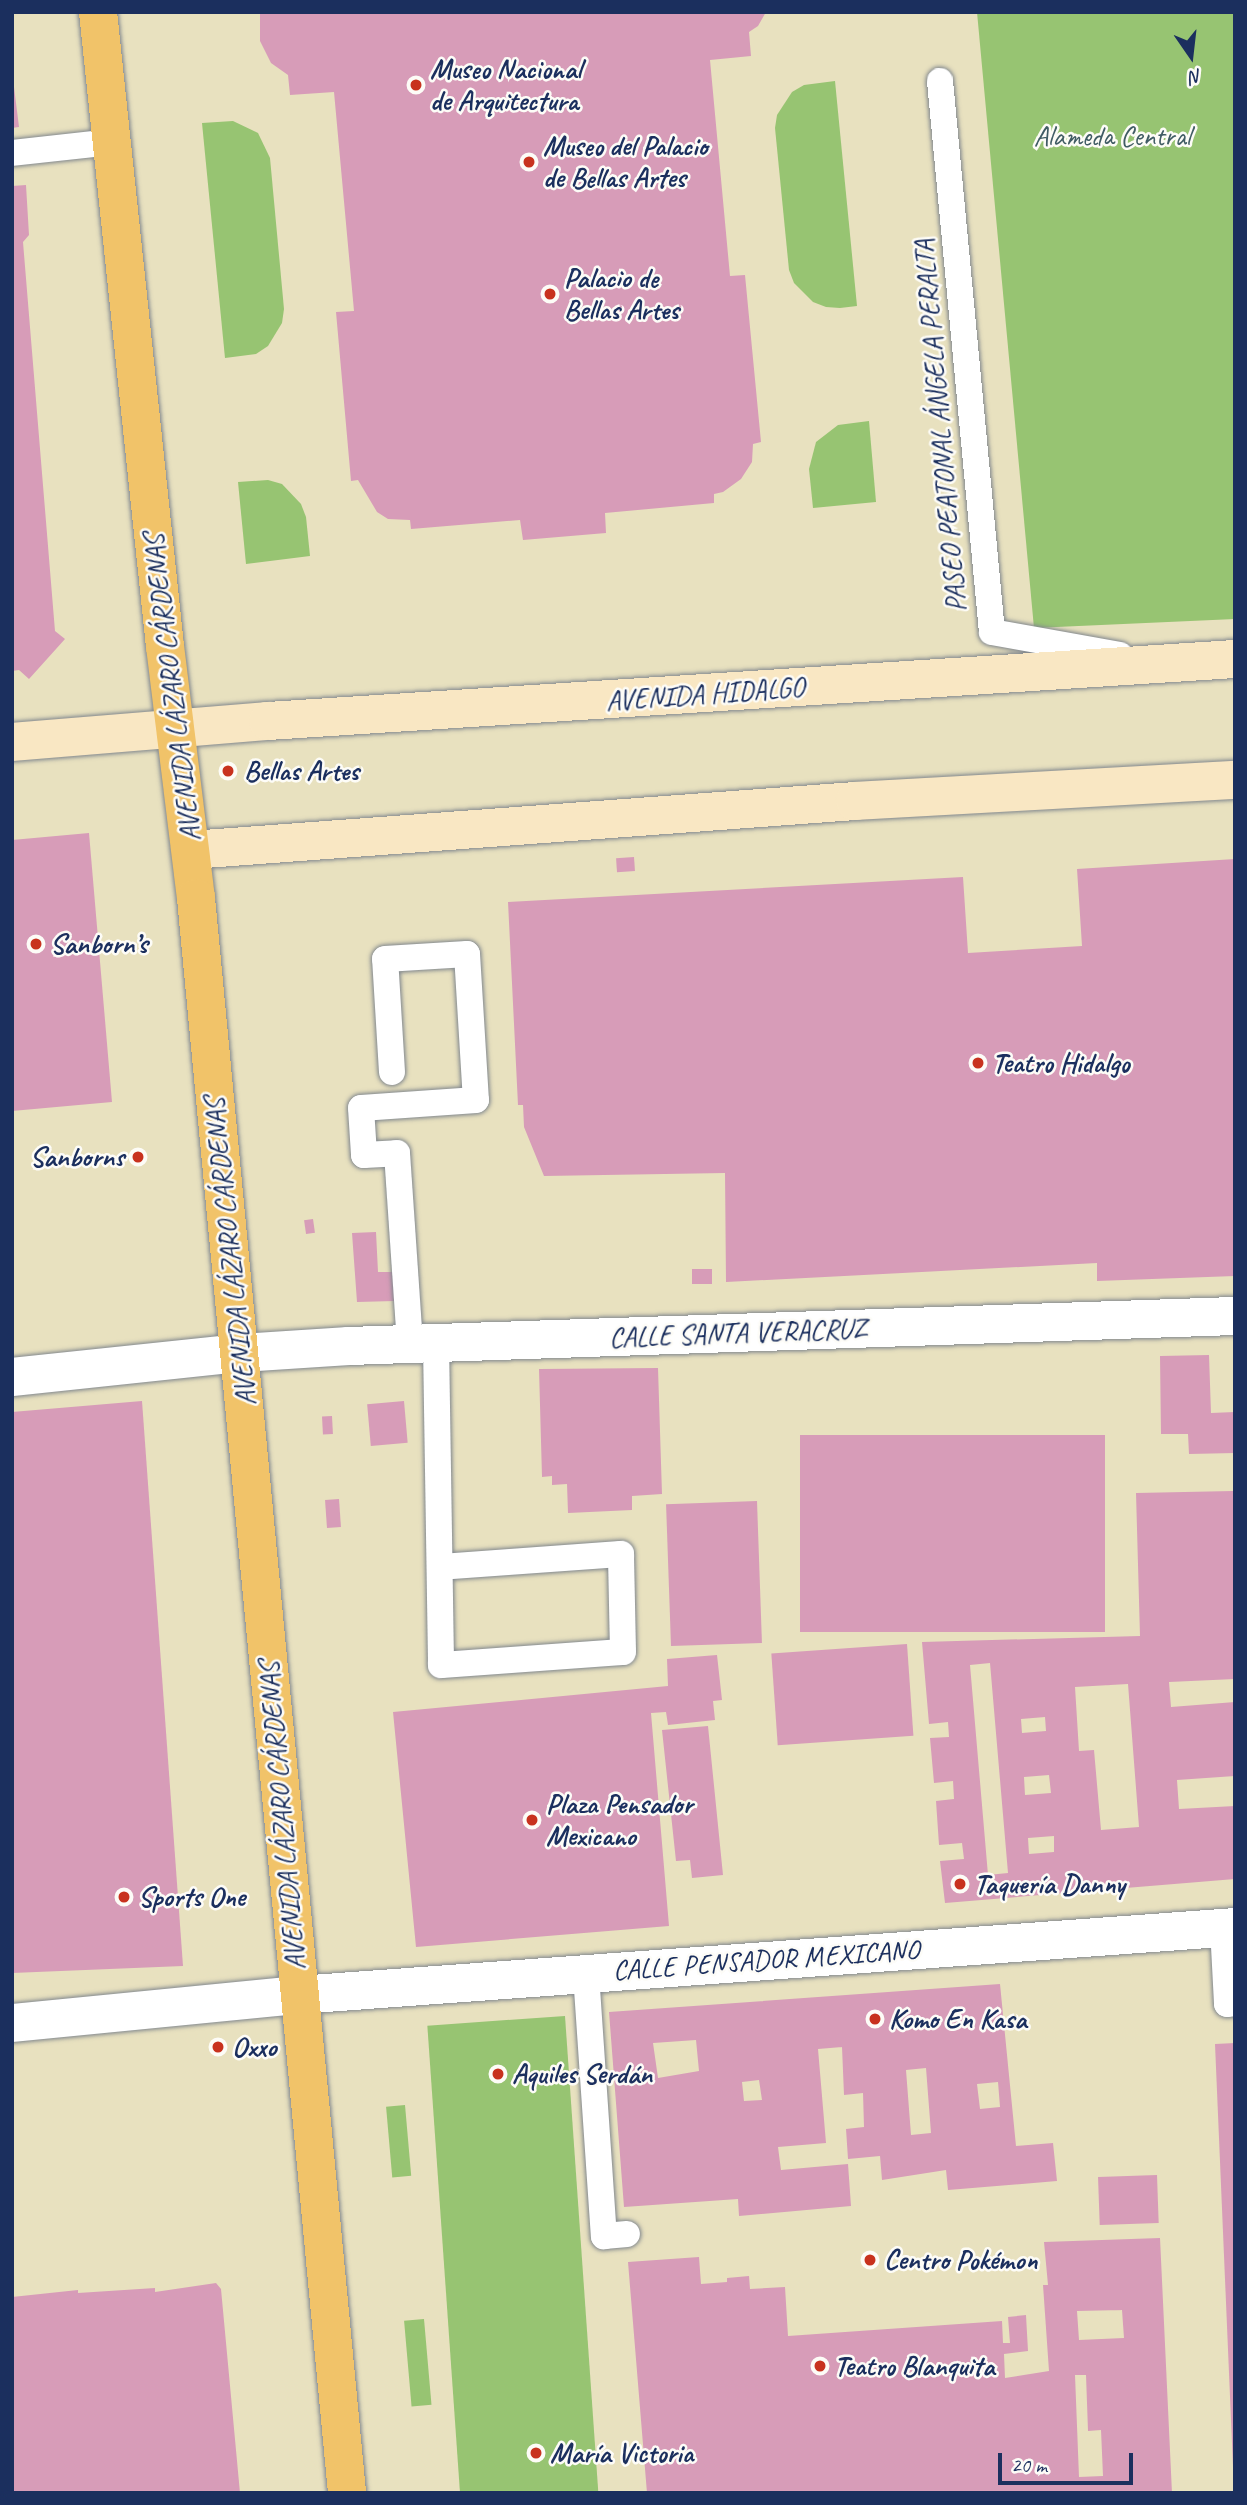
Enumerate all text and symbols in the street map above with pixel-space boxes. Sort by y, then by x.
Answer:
north arrow [1156,21,1226,91]
place label: Museo Nacional de Arquitectura [430,52,583,118]
text: N [1187,63,1205,89]
marker: Museo Nacional de Arquitectura [408,77,424,93]
park label: Alameda Central [1034,119,1190,153]
place label: Museo del Palacio de Bellas Artes [543,129,709,195]
marker: Museo del Palacio de Bellas Artes [521,154,537,170]
street label: PASEO PEATONAL ÁNGELA PERALTA [907,238,973,614]
place label: Palacio de Bellas Artes [564,261,679,327]
marker: Palacio de Bellas Artes [542,286,558,302]
street label: AVENIDA LÁZARO CÁRDENAS [136,533,208,843]
street label: AVENIDA HIDALGO [604,670,806,718]
place label: Bellas Artes [244,754,359,788]
marker: Bellas Artes [218,761,238,781]
place label: Sanborn’s [50,927,147,961]
marker: Sanborn’s [28,936,44,952]
place label: Teatro Hidalgo [992,1046,1129,1080]
marker: Teatro Hidalgo [970,1055,986,1071]
street label: AVENIDA LÁZARO CÁRDENAS [197,1097,263,1407]
place label: Sanborns [30,1140,124,1174]
marker: Sanborns [130,1149,146,1165]
street label: CALLE SANTA VERACRUZ [608,1312,868,1354]
street label: AVENIDA LÁZARO CÁRDENAS [252,1661,312,1971]
place label: Plaza Pensador Mexicano [546,1787,691,1853]
marker: Plaza Pensador Mexicano [524,1812,540,1828]
place label: Taquería Danny [974,1867,1126,1901]
marker: Taquería Danny [952,1876,968,1892]
place label: Sports One [138,1880,245,1914]
marker: Sports One [116,1889,132,1905]
street label: CALLE PENSADOR MEXICANO [611,1932,921,1988]
place label: Komo En Kasa [889,2002,1026,2036]
marker: Komo En Kasa [867,2011,883,2027]
place label: Oxxo [232,2030,276,2064]
marker: Oxxo [210,2039,226,2055]
place label: Aquiles Serdán [512,2057,652,2091]
marker: Aquiles Serdán [490,2066,506,2082]
place label: Centro Pokémon [884,2243,1037,2277]
marker: Centro Pokémon [862,2252,878,2268]
place label: Teatro Blanquita [834,2349,995,2383]
marker: Teatro Blanquita [812,2358,828,2374]
place label: María Victoria [550,2436,694,2470]
scale bar [1002,2438,1137,2482]
marker: María Victoria [528,2445,544,2461]
text: 20 m [1011,2452,1047,2478]

